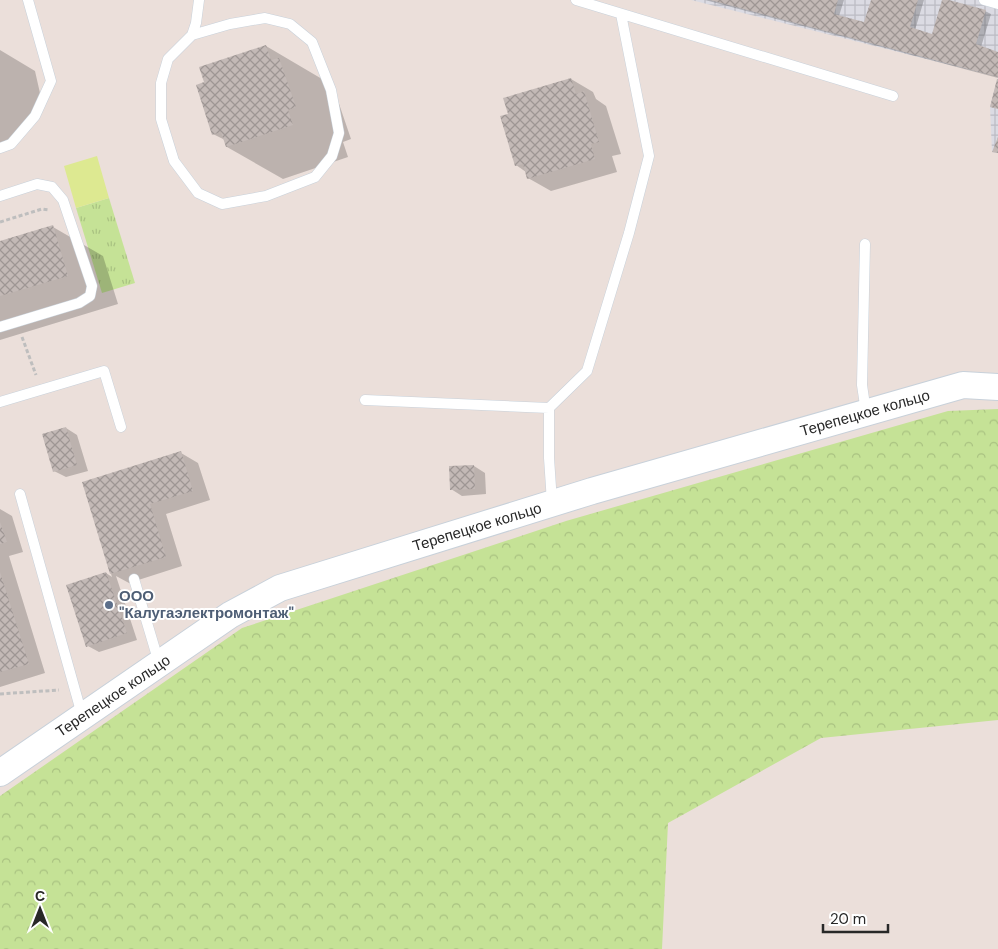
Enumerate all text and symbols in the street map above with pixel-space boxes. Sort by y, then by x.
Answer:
street label: Терепецкое кольцо [798,385,932,441]
street label: Терепецкое кольцо [410,498,544,556]
place label: ООО "Калугаэлектромонтаж" [119,586,294,623]
marker: ООО "Калугаэлектромонтаж" [103,599,115,611]
street label: Терепецкое кольцо [52,650,174,742]
north arrow [15,884,65,934]
text: С [35,887,45,905]
scale bar [823,902,888,934]
text: 20 m [830,909,866,929]

